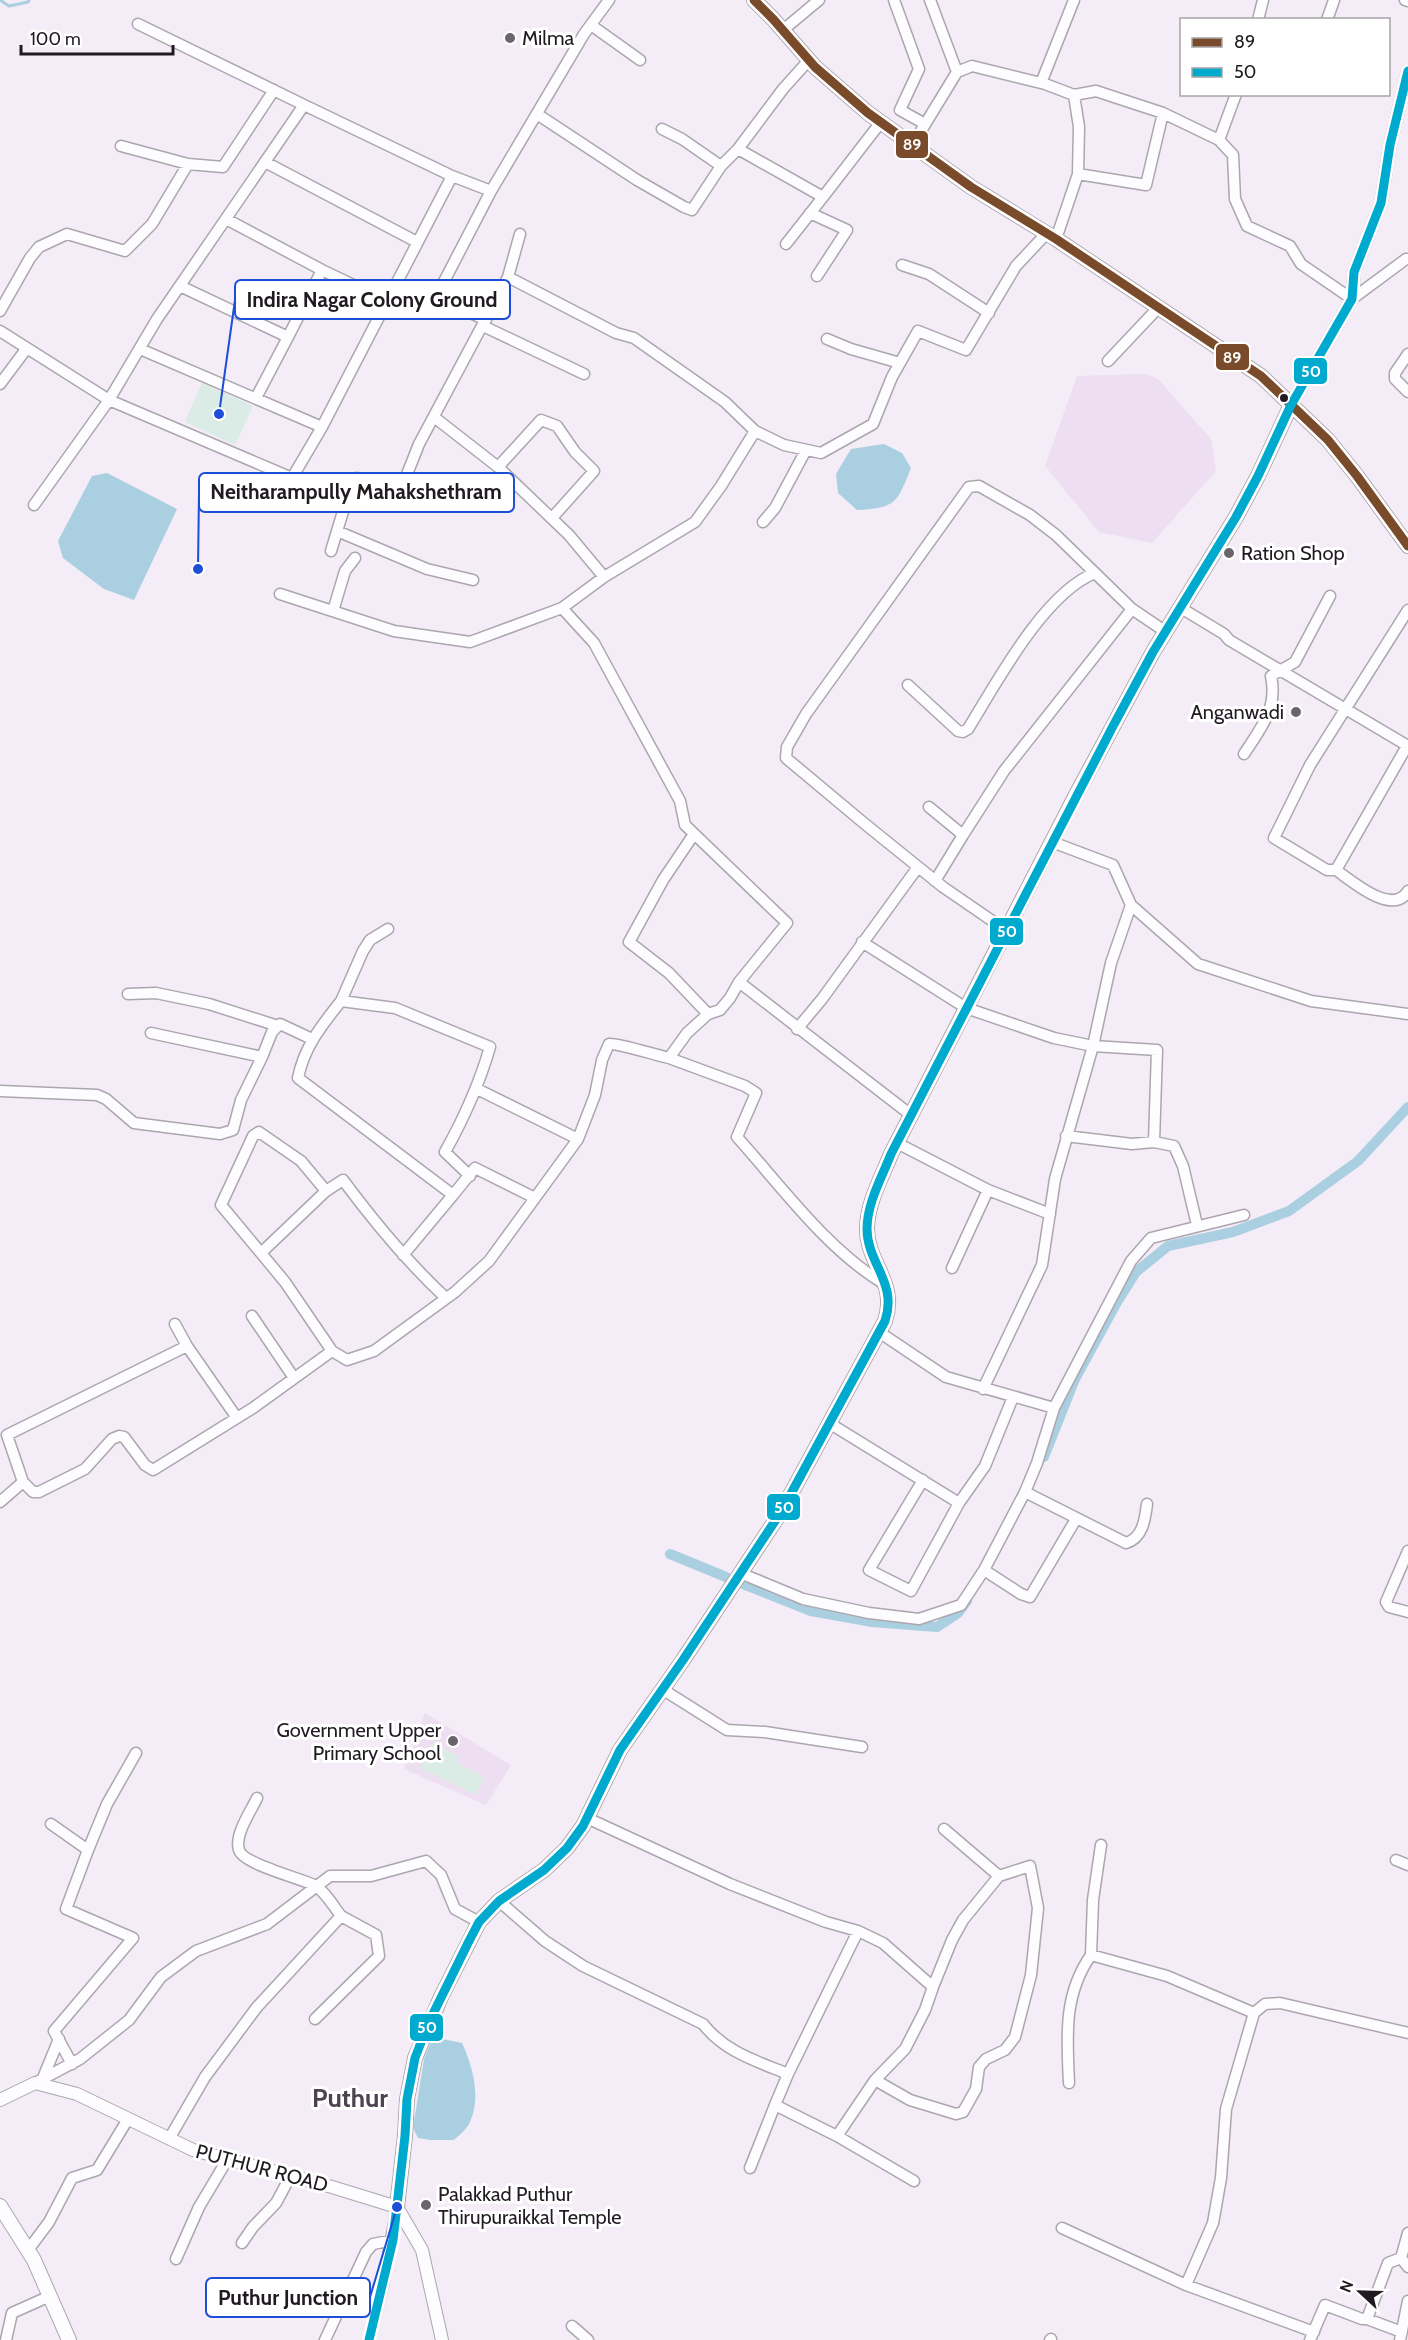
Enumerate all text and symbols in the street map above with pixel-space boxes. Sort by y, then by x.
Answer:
scale bar [21,18,172,56]
legend [1180,18,1390,96]
place label: Milma [522,26,575,50]
text: 100 m [30,28,81,50]
marker: Milma [503,31,517,45]
text: 89 [1234,31,1255,53]
text: 50 [1234,61,1256,83]
line badge: 89 [895,130,929,159]
text: 89 [903,135,921,154]
callout: Indira Nagar Colony Ground [235,280,510,319]
text: Indira Nagar Colony Ground [247,287,497,312]
line badge: 89 [1215,343,1250,371]
text: 89 [1223,348,1241,367]
line badge: 50 [1293,357,1328,385]
text: 50 [1301,362,1321,381]
unlabelled marker [1278,392,1290,404]
callout: Neitharampully Mahakshethram [199,473,514,512]
text: Neitharampully Mahakshethram [210,479,502,504]
place label: Ration Shop [1241,541,1345,565]
marker: Ration Shop [1222,546,1236,560]
place label: Anganwadi [1191,700,1284,724]
marker: Anganwadi [1289,705,1303,719]
line badge: 50 [989,917,1024,946]
text: 50 [997,922,1017,941]
line badge: 50 [766,1493,801,1521]
text: 50 [774,1498,794,1517]
place label: Government Upper Primary School [276,1718,442,1765]
marker: Government Upper Primary School [446,1734,460,1748]
line badge: 50 [409,2013,444,2042]
text: 50 [417,2018,437,2037]
district label: Puthur [312,2082,388,2114]
street label: PUTHUR ROAD [193,2139,331,2197]
place label: Palakkad Puthur Thirupuraikkal Temple [438,2182,622,2229]
marker: Palakkad Puthur Thirupuraikkal Temple [419,2198,433,2212]
north arrow [1330,2262,1390,2322]
callout: Puthur Junction [206,2278,370,2317]
text: N [1336,2278,1357,2295]
text: Puthur Junction [218,2285,358,2310]

